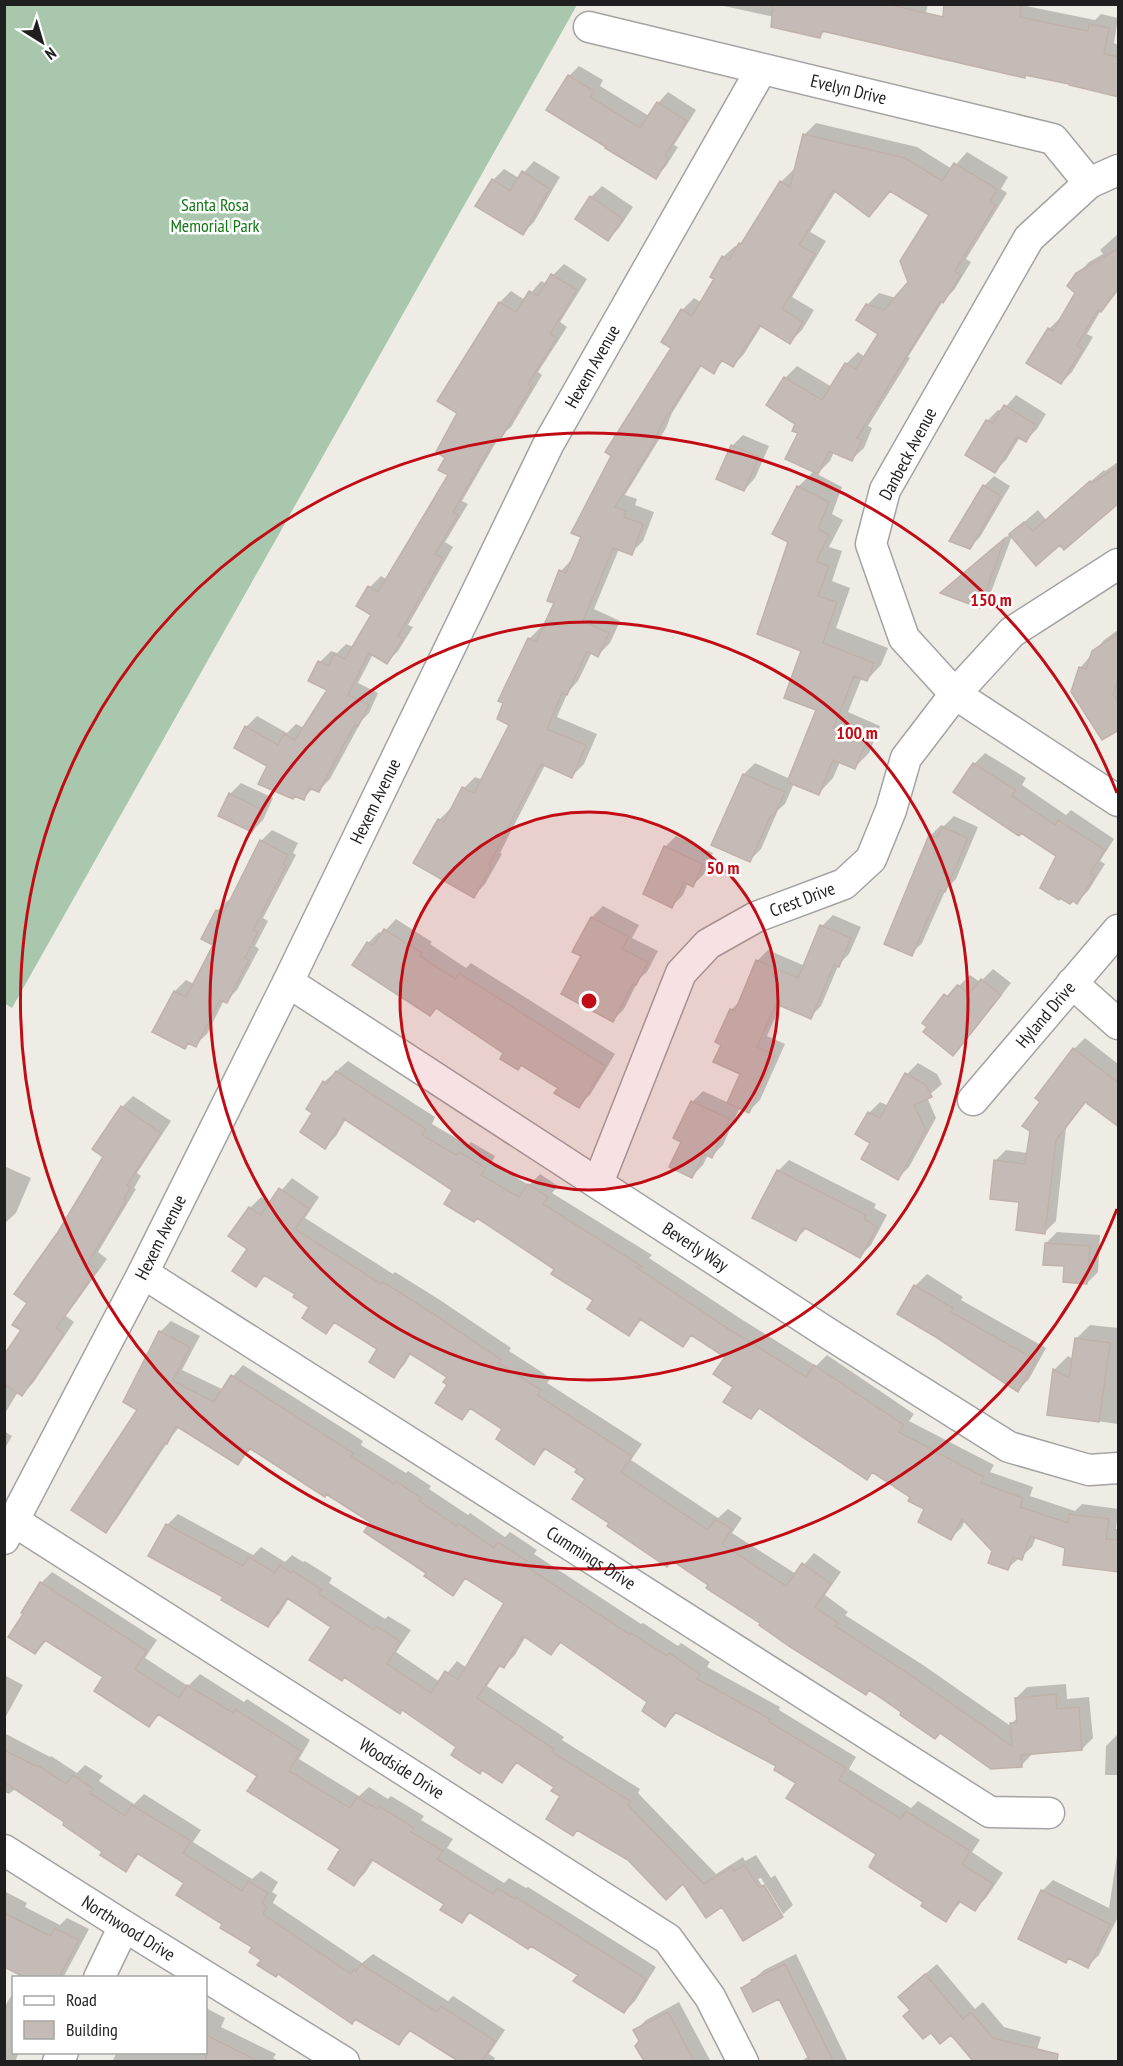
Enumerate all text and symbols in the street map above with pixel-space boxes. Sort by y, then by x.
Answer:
north arrow [12,12,72,72]
text: N [42,43,60,65]
street label: Evelyn Drive [808,69,889,109]
park label: Santa Rosa Memorial Park [170,193,260,237]
street label: Hexem Avenue [559,321,625,412]
street label: Danbeck Avenue [874,404,942,504]
text: 150 m [970,588,1012,611]
text: 100 m [836,721,878,744]
street label: Hexem Avenue [345,755,405,847]
text: 50 m [707,856,739,879]
street label: Crest Drive [766,876,838,922]
street label: Hyland Drive [1011,977,1080,1052]
centre of rings [579,991,599,1011]
street label: Hexem Avenue [130,1191,191,1283]
street label: Beverly Way [658,1217,733,1277]
street label: Cummings Drive [542,1521,640,1595]
street label: Woodside Drive [355,1733,449,1804]
street label: Northwood Drive [77,1890,180,1966]
legend [12,1976,207,2054]
text: Road [66,1988,97,2011]
text: Building [66,2018,118,2041]

